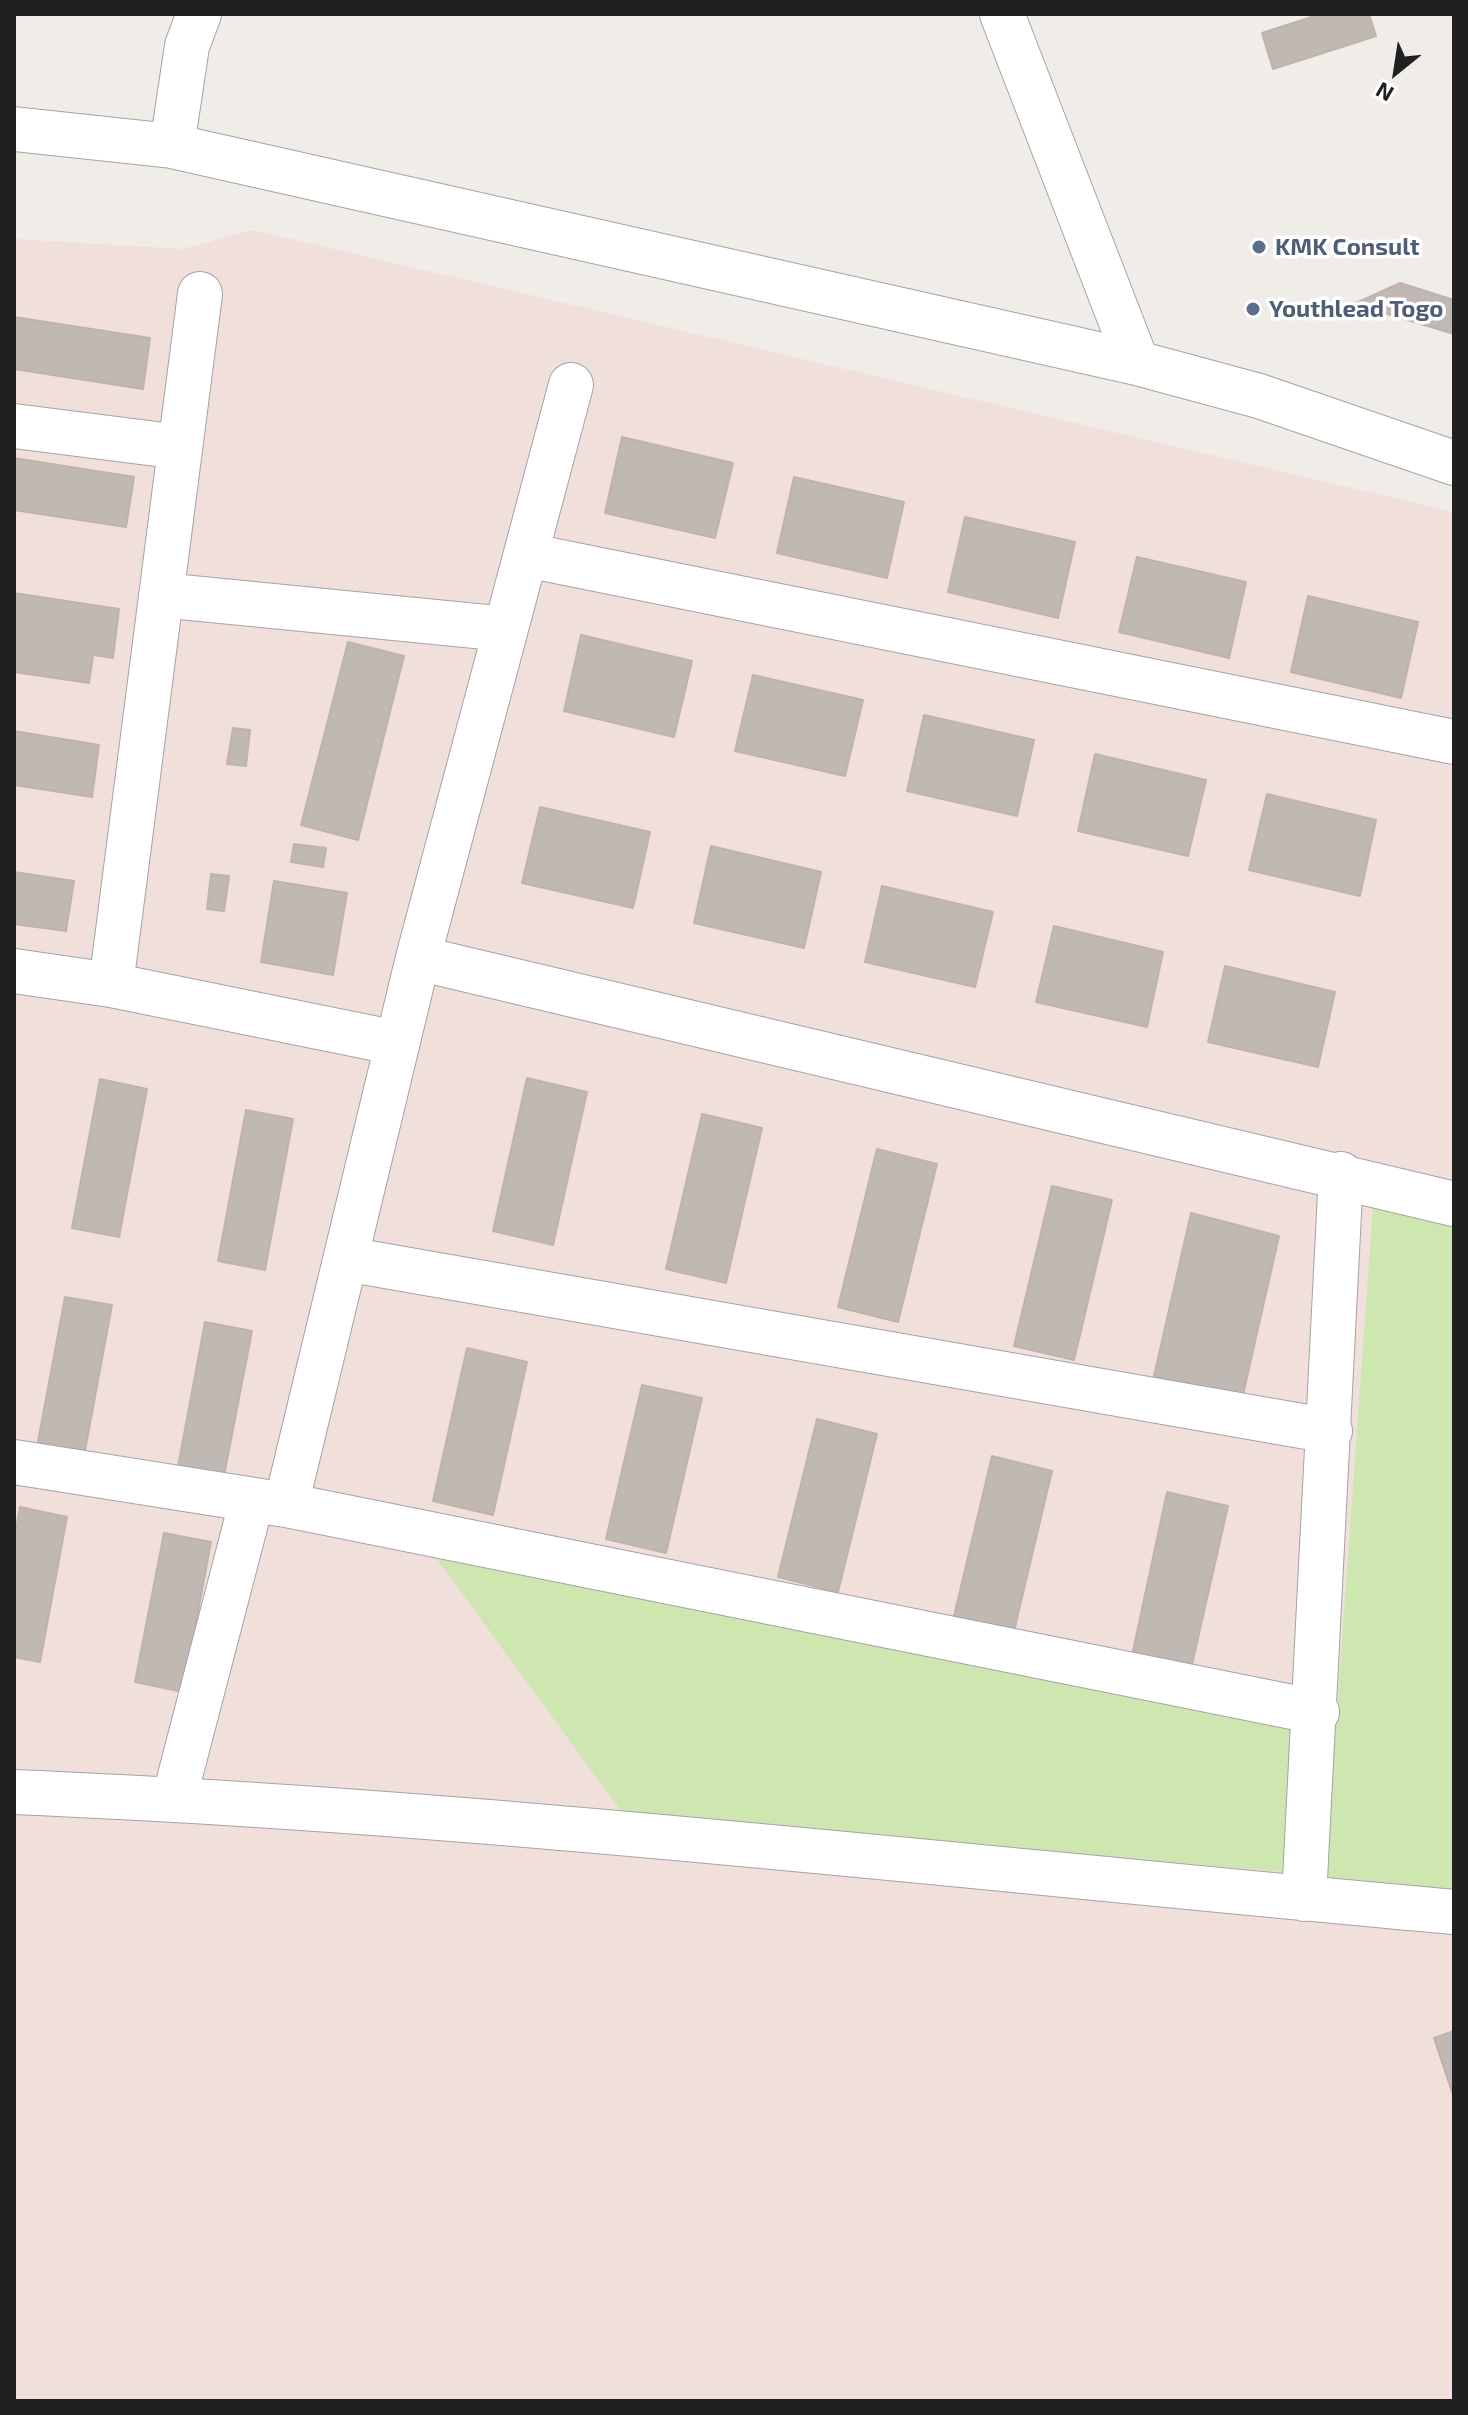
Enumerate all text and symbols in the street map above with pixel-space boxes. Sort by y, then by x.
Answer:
north arrow [1356,32,1436,112]
text: N [1371,78,1397,108]
place label: KMK Consult [1275,233,1420,261]
marker: KMK Consult [1250,238,1268,256]
place label: Youthlead Togo [1269,295,1443,323]
marker: Youthlead Togo [1244,300,1262,318]

